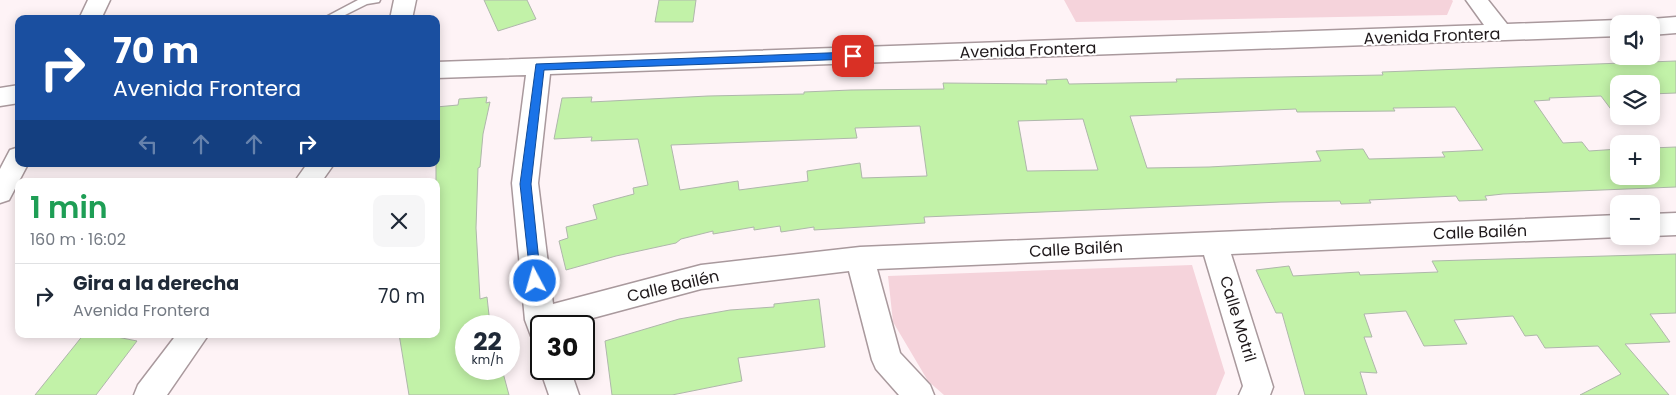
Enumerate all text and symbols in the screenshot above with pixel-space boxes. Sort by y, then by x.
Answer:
map controls [1610,15,1660,245]
button: sound [1610,15,1660,65]
street label: Avenida Frontera [1363,22,1501,50]
text: 70 m [113,26,199,75]
icon: right [30,35,95,100]
pin [832,35,874,77]
street label: Avenida Frontera [959,36,1097,64]
icon: arrive [839,42,867,70]
text: Avenida Frontera [113,73,301,104]
button: layers [1610,75,1660,125]
icon: left [134,130,162,158]
icon: ahead [187,130,215,158]
icon: ahead [240,130,268,158]
icon: right [293,130,321,158]
button: + [1610,135,1660,185]
text: 1 min [30,186,108,229]
button: close [373,195,425,247]
button: − [1610,195,1660,245]
street label: Calle Bailén [1433,219,1527,245]
text: 160 m · 16:02 [30,228,126,251]
street label: Calle Bailén [1029,235,1123,263]
position arrow [508,254,560,306]
street label: Calle Bailén [625,264,721,308]
text: Gira a la derecha [73,270,239,297]
street label: Calle Motril [1214,273,1262,365]
icon: right [30,282,58,310]
text: 70 m [378,283,425,310]
text: Avenida Frontera [73,299,210,322]
speed limit sign: 30 [530,315,595,380]
text: 22 [473,324,502,359]
text: km/h [472,351,503,368]

